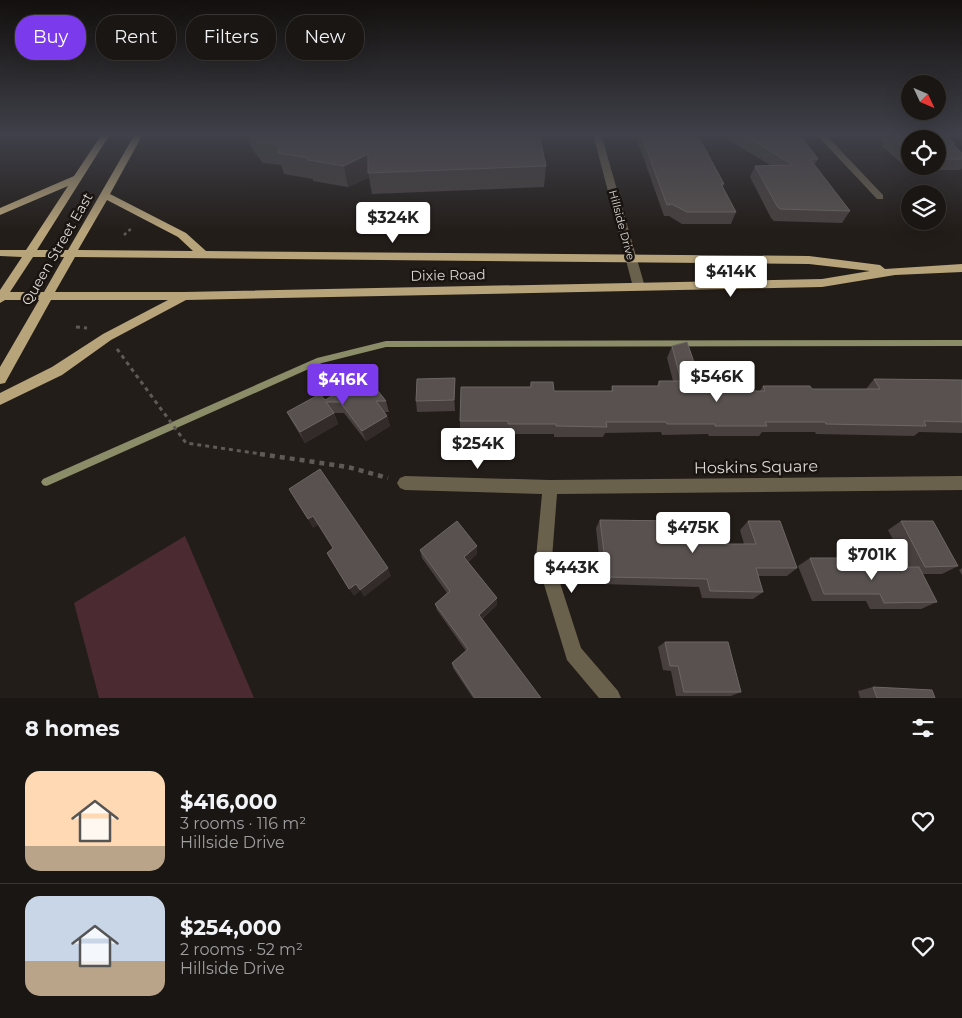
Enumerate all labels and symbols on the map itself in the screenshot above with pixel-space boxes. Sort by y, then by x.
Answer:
north arrow [901,75,946,120]
street label: Hillside Drive [606,188,638,262]
street label: Queen Street East [17,189,97,309]
pin: $324K [358,202,428,244]
pin: $414K [696,256,766,298]
street label: Dixie Road [410,265,486,285]
pin: $546K [682,360,752,403]
pin: $416K [308,364,378,406]
pin: $254K [443,428,513,470]
street label: Hoskins Square [694,456,818,478]
pin: $475K [658,512,728,554]
pin: $701K [837,538,907,581]
pin: $443K [537,552,607,594]

